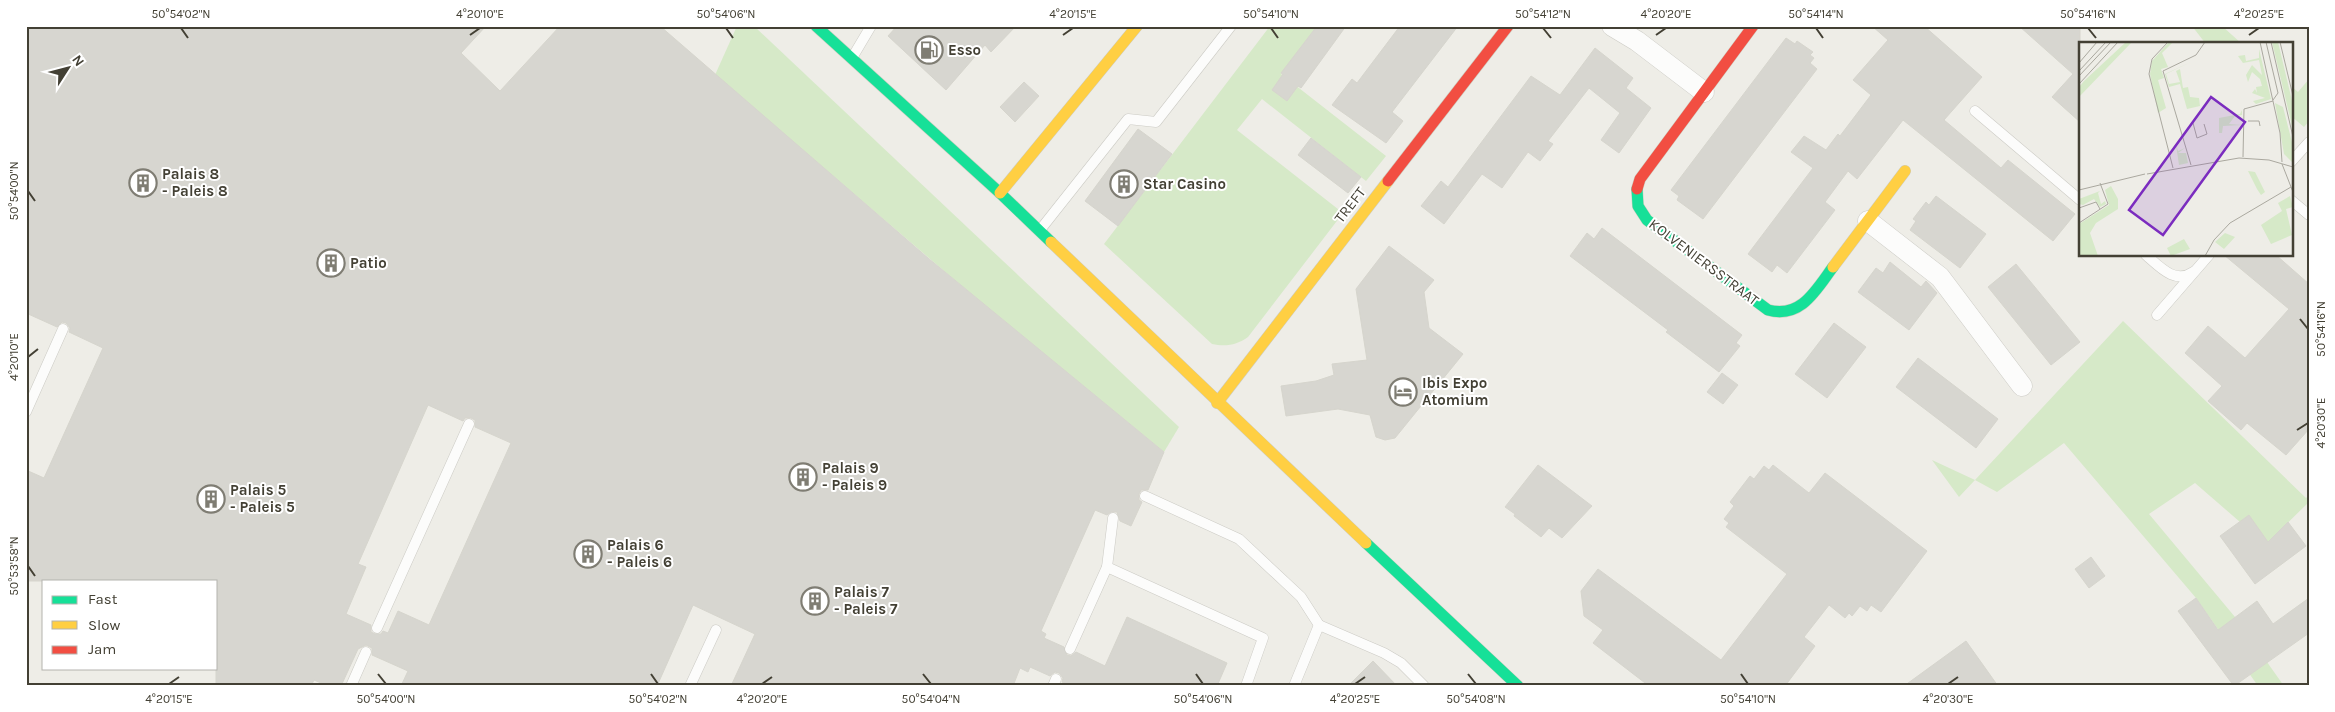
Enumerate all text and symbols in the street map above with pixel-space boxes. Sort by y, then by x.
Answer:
text: 50°54'02"N [151,7,211,21]
text: 4°20'10"E [456,7,504,21]
text: 50°54'06"N [697,7,755,21]
text: 4°20'15"E [1049,7,1097,21]
text: 50°54'10"N [1243,7,1299,21]
text: 50°54'12"N [1515,7,1571,21]
text: 4°20'20"E [1641,7,1691,21]
text: 50°54'14"N [1788,7,1844,21]
text: 50°54'16"N [2060,7,2116,21]
text: 4°20'25"E [2234,7,2284,21]
fuel station icon: Esso [914,35,944,65]
place label: Esso [948,41,981,59]
north arrow [42,42,92,92]
inset map [2079,42,2292,256]
text: N [68,52,88,70]
text: 50°54'00"N [7,161,21,221]
place label: Palais 8 - Paleis 8 [162,165,228,200]
building icon: Palais 8 - Paleis 8 [128,168,158,198]
building icon: Star Casino [1109,169,1139,199]
place label: Star Casino [1143,175,1226,193]
street label: TREFT [1330,183,1370,226]
street label: KOLVENIERSSTRAAT [1645,215,1763,310]
building icon: Patio [316,248,346,278]
place label: Patio [350,254,387,272]
text: 50°54'16"N [2314,301,2328,357]
text: 4°20'10"E [7,333,21,381]
place label: Ibis Expo Atomium [1422,374,1489,409]
hotel icon: Ibis Expo Atomium [1388,377,1418,407]
text: 4°20'30"E [2314,397,2328,449]
place label: Palais 9 - Paleis 9 [822,459,887,494]
building icon: Palais 9 - Paleis 9 [788,462,818,492]
place label: Palais 5 - Paleis 5 [230,481,295,516]
building icon: Palais 5 - Paleis 5 [196,484,226,514]
text: 50°53'58"N [7,536,21,596]
place label: Palais 6 - Paleis 6 [607,536,672,571]
building icon: Palais 6 - Paleis 6 [573,539,603,569]
legend [42,580,218,670]
place label: Palais 7 - Paleis 7 [834,583,898,618]
building icon: Palais 7 - Paleis 7 [800,586,830,616]
text: Fast [88,590,118,608]
text: Slow [88,616,120,634]
text: Jam [88,640,116,658]
text: 4°20'15"E [145,692,193,706]
text: 50°54'00"N [356,692,416,706]
text: 50°54'02"N [628,692,688,706]
text: 4°20'20"E [737,692,787,706]
text: 50°54'04"N [902,692,960,706]
text: 50°54'06"N [1174,692,1232,706]
text: 4°20'25"E [1330,692,1380,706]
text: 50°54'08"N [1446,692,1506,706]
text: 50°54'10"N [1720,692,1776,706]
text: 4°20'30"E [1922,692,1974,706]

